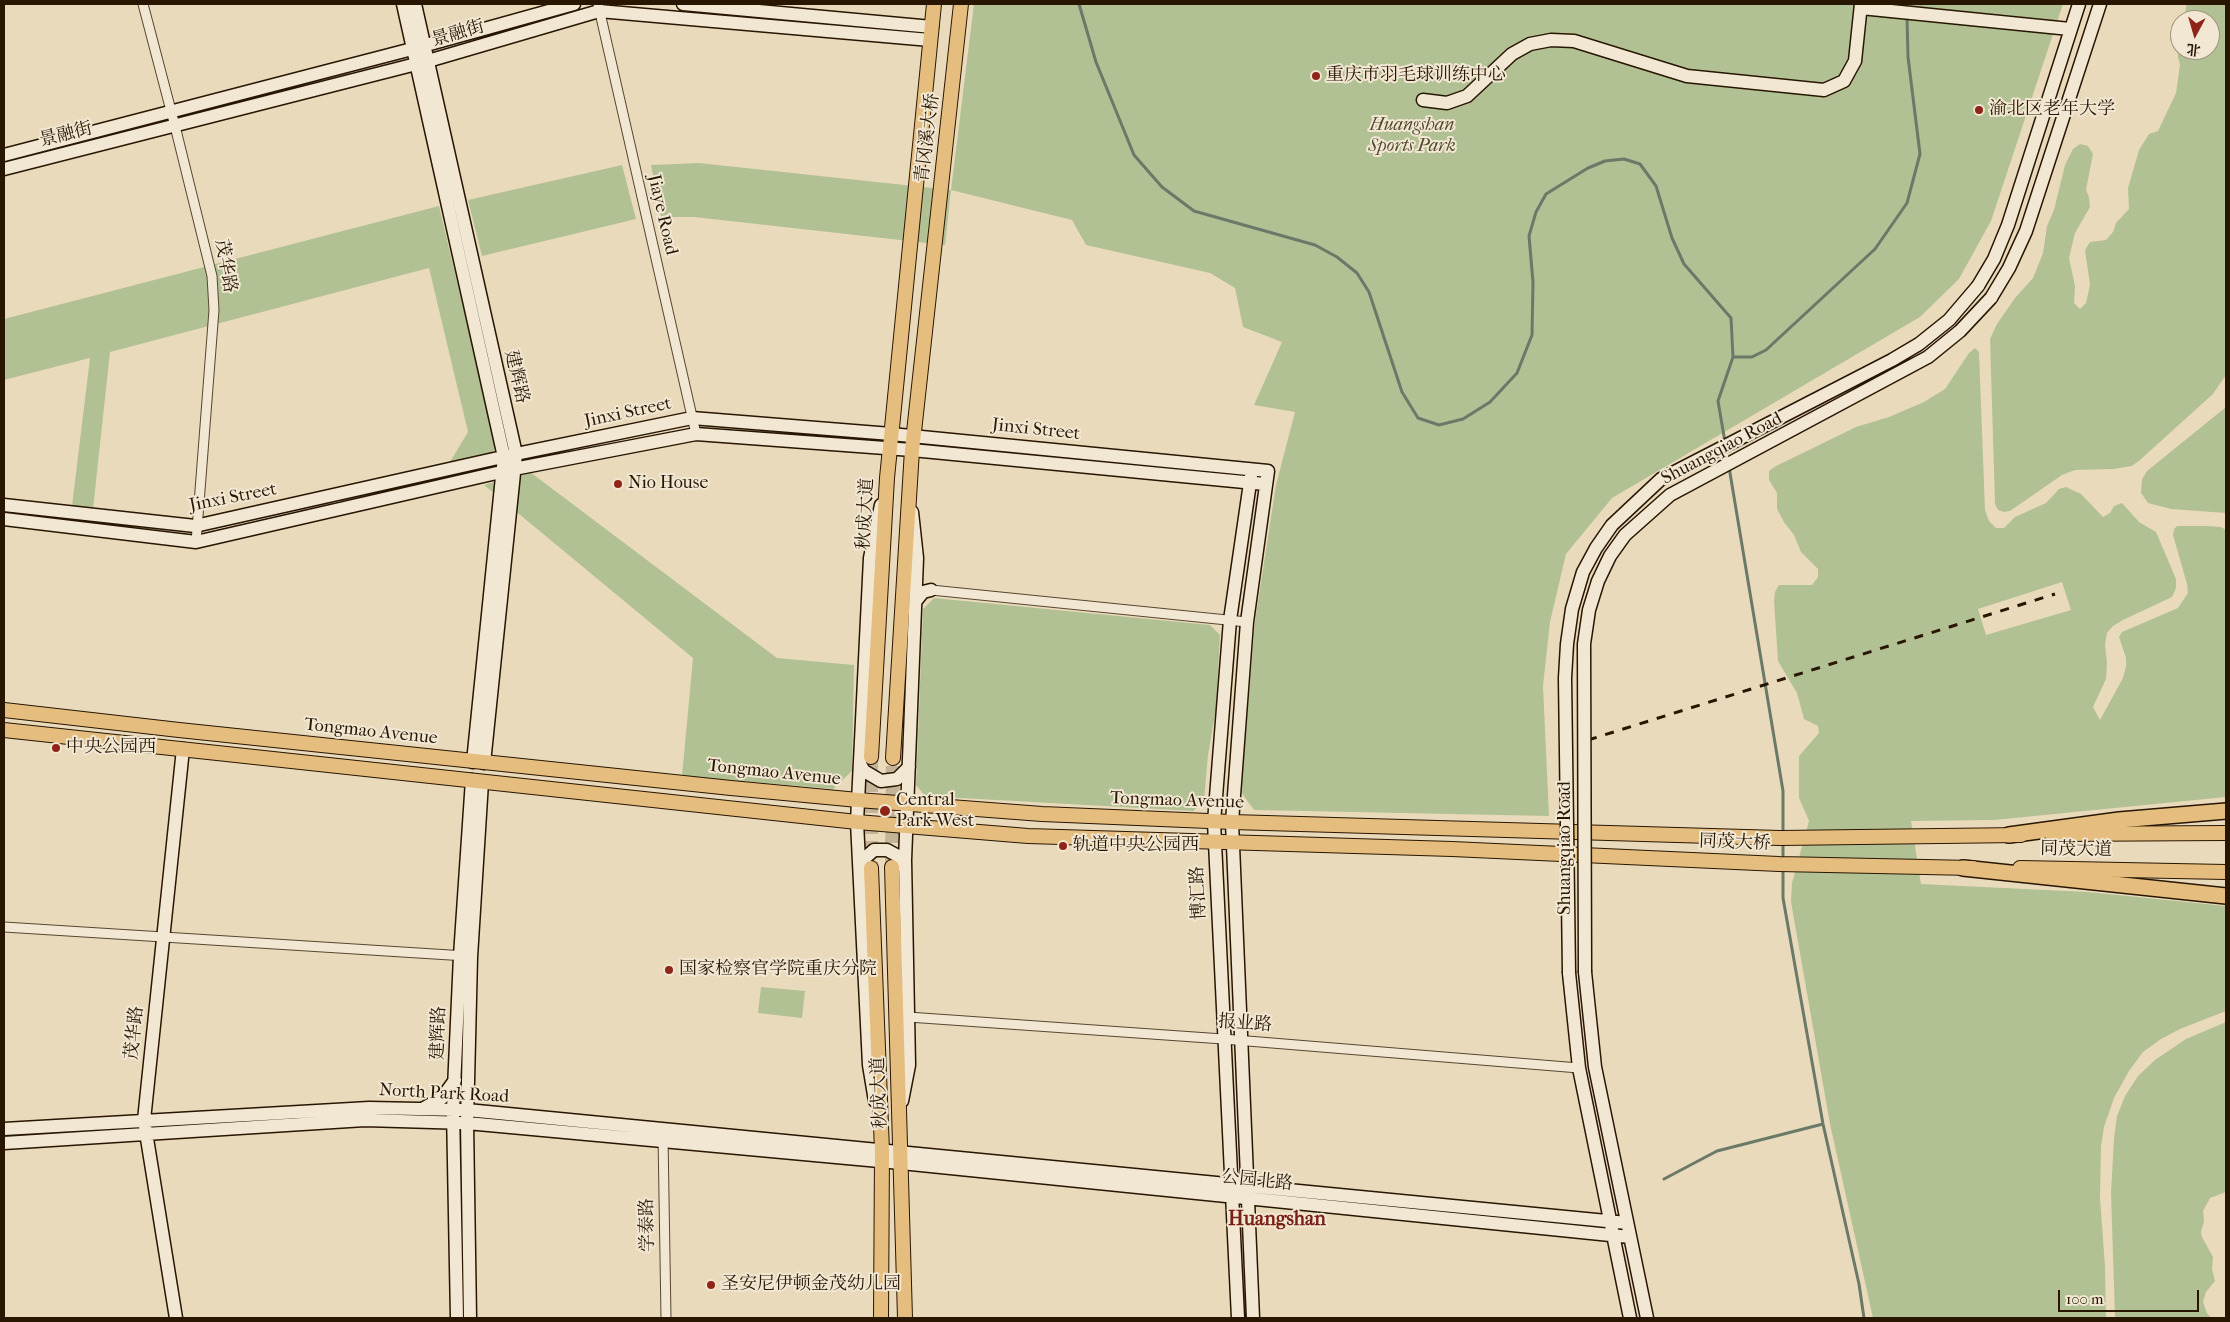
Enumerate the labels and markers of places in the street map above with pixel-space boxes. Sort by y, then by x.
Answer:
place label: 重庆市羽毛球训练中心 [1326,65,1506,87]
marker: 重庆市羽毛球训练中心 [1310,70,1322,82]
place label: 渝北区老年大学 [1989,99,2115,121]
marker: 渝北区老年大学 [1973,104,1985,116]
place label: Nio House [628,473,708,495]
marker: Nio House [612,478,624,490]
place label: 中央公园西 [66,737,156,759]
marker: 中央公园西 [50,742,62,754]
place label: Central Park West [896,790,974,832]
marker: Central Park West [878,804,892,818]
place label: 轨道中央公园西 [1073,835,1199,857]
marker: 轨道中央公园西 [1057,840,1069,852]
place label: 国家检察官学院重庆分院 [679,959,877,981]
marker: 国家检察官学院重庆分院 [663,964,675,976]
place label: 圣安尼伊顿金茂幼儿园 [721,1274,901,1296]
marker: 圣安尼伊顿金茂幼儿园 [705,1279,717,1291]

